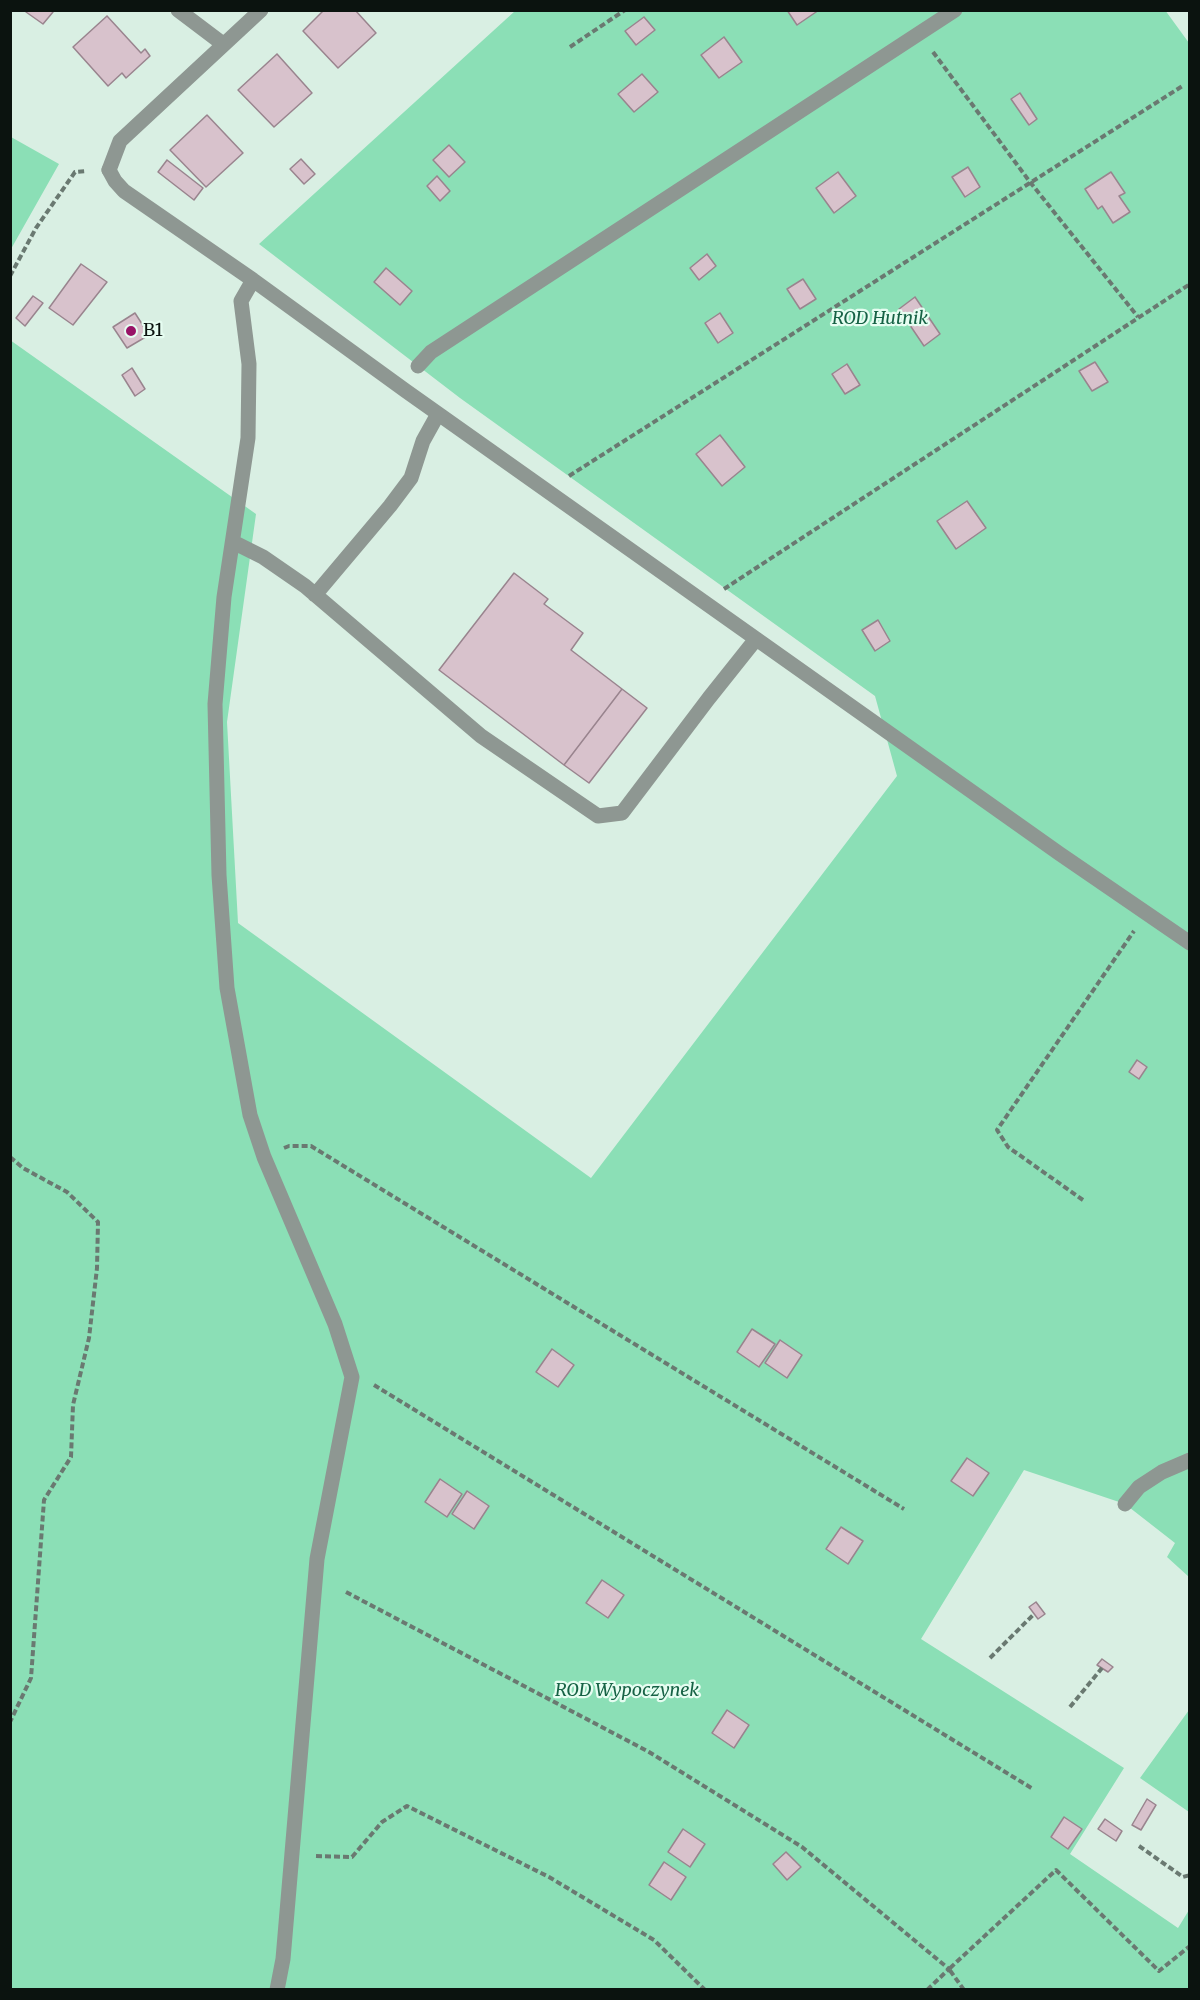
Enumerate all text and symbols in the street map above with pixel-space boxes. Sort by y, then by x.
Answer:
park label: ROD Hutnik [832,308,928,330]
place label: B1 [143,320,163,342]
marker: B1 [124,324,138,338]
park label: ROD Wypoczynek [555,1680,699,1702]

